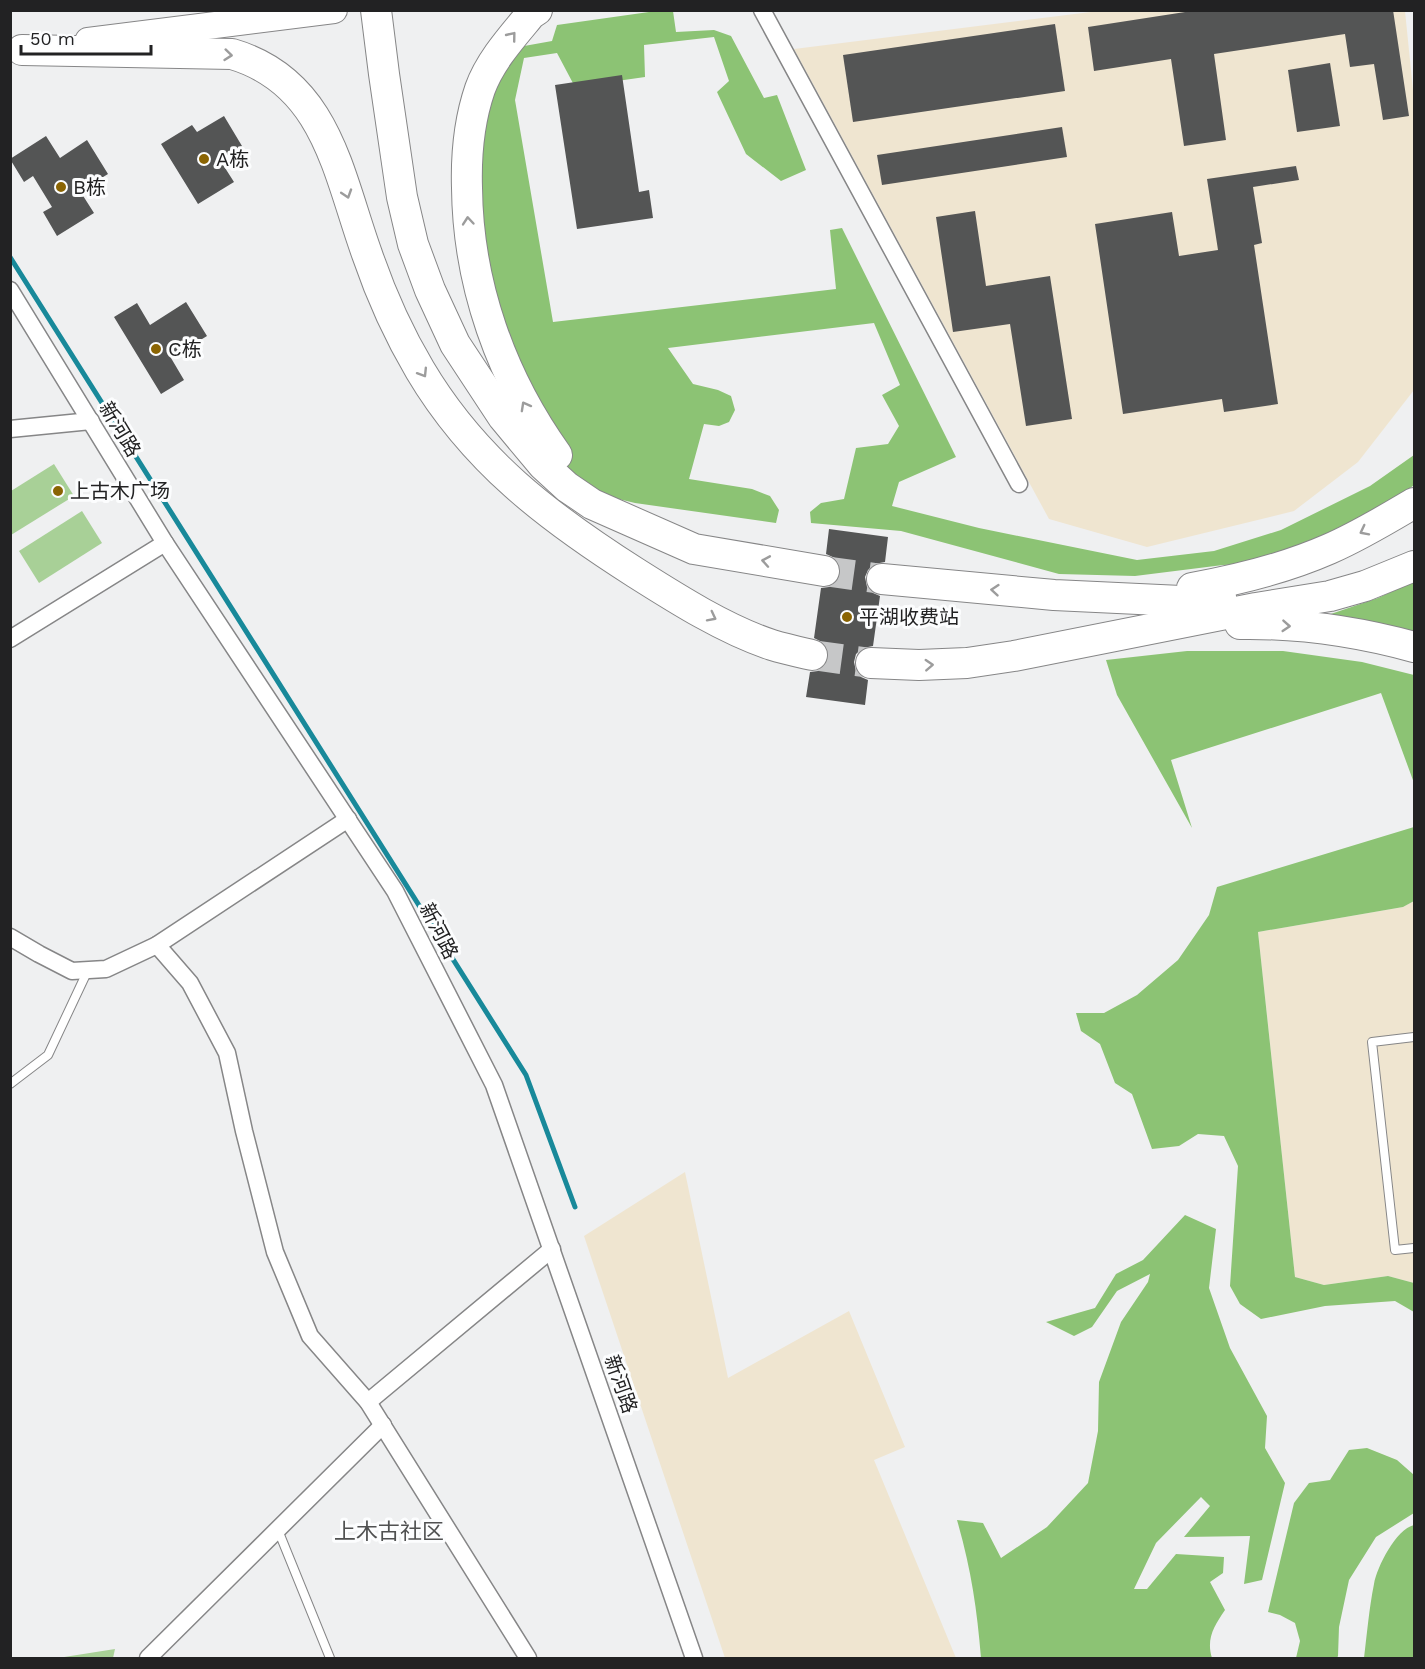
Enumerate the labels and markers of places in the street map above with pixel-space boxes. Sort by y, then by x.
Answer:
place label: A栋 [216,147,249,171]
marker: A栋 [197,152,211,166]
place label: B栋 [73,175,106,199]
marker: B栋 [54,180,68,194]
place label: C栋 [168,337,202,361]
marker: C栋 [149,342,163,356]
place label: 上古木广场 [70,479,170,503]
marker: 上古木广场 [51,484,65,498]
place label: 平湖收费站 [859,605,959,629]
marker: 平湖收费站 [840,610,854,624]

